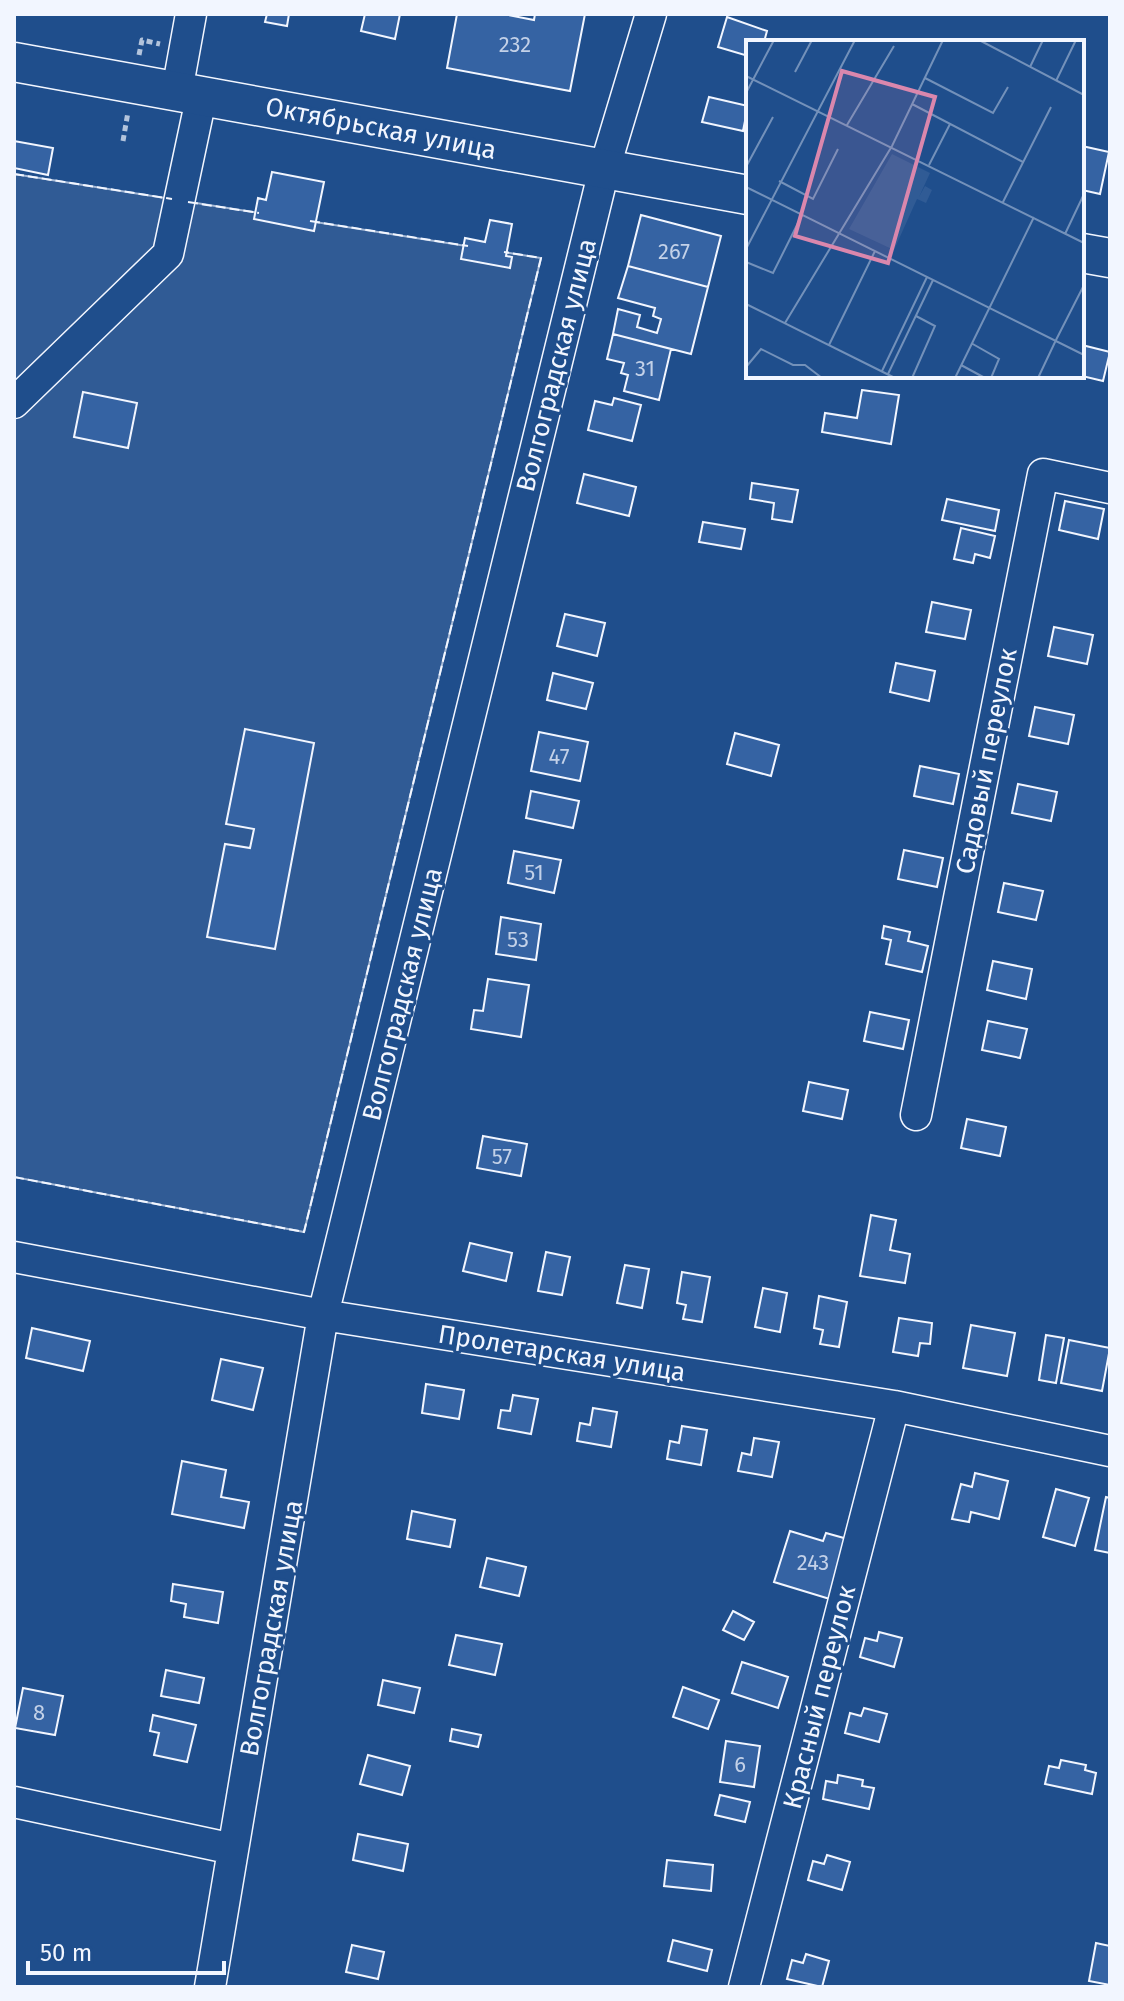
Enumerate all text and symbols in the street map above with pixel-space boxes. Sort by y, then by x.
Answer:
house number: 232 [499,31,531,58]
inset map [746,40,1084,378]
street label: Октябрьская улица [263,91,499,166]
street label: Волгоградская улица [510,235,603,495]
house number: 267 [658,238,690,265]
house number: 31 [635,355,655,382]
street label: Садовый переулок [949,645,1024,877]
house number: 47 [549,743,570,770]
house number: 51 [524,859,544,886]
street label: Волгоградская улица [356,864,449,1124]
house number: 53 [507,926,529,953]
house number: 57 [492,1143,512,1170]
street label: Пролетарская улица [436,1319,688,1388]
street label: Волгоградская улица [234,1498,309,1759]
house number: 243 [797,1549,829,1576]
street label: Красный переулок [777,1582,862,1812]
house number: 8 [33,1699,45,1726]
house number: 6 [734,1751,746,1778]
scale bar [28,1925,224,1975]
text: 50 m [40,1939,92,1967]

